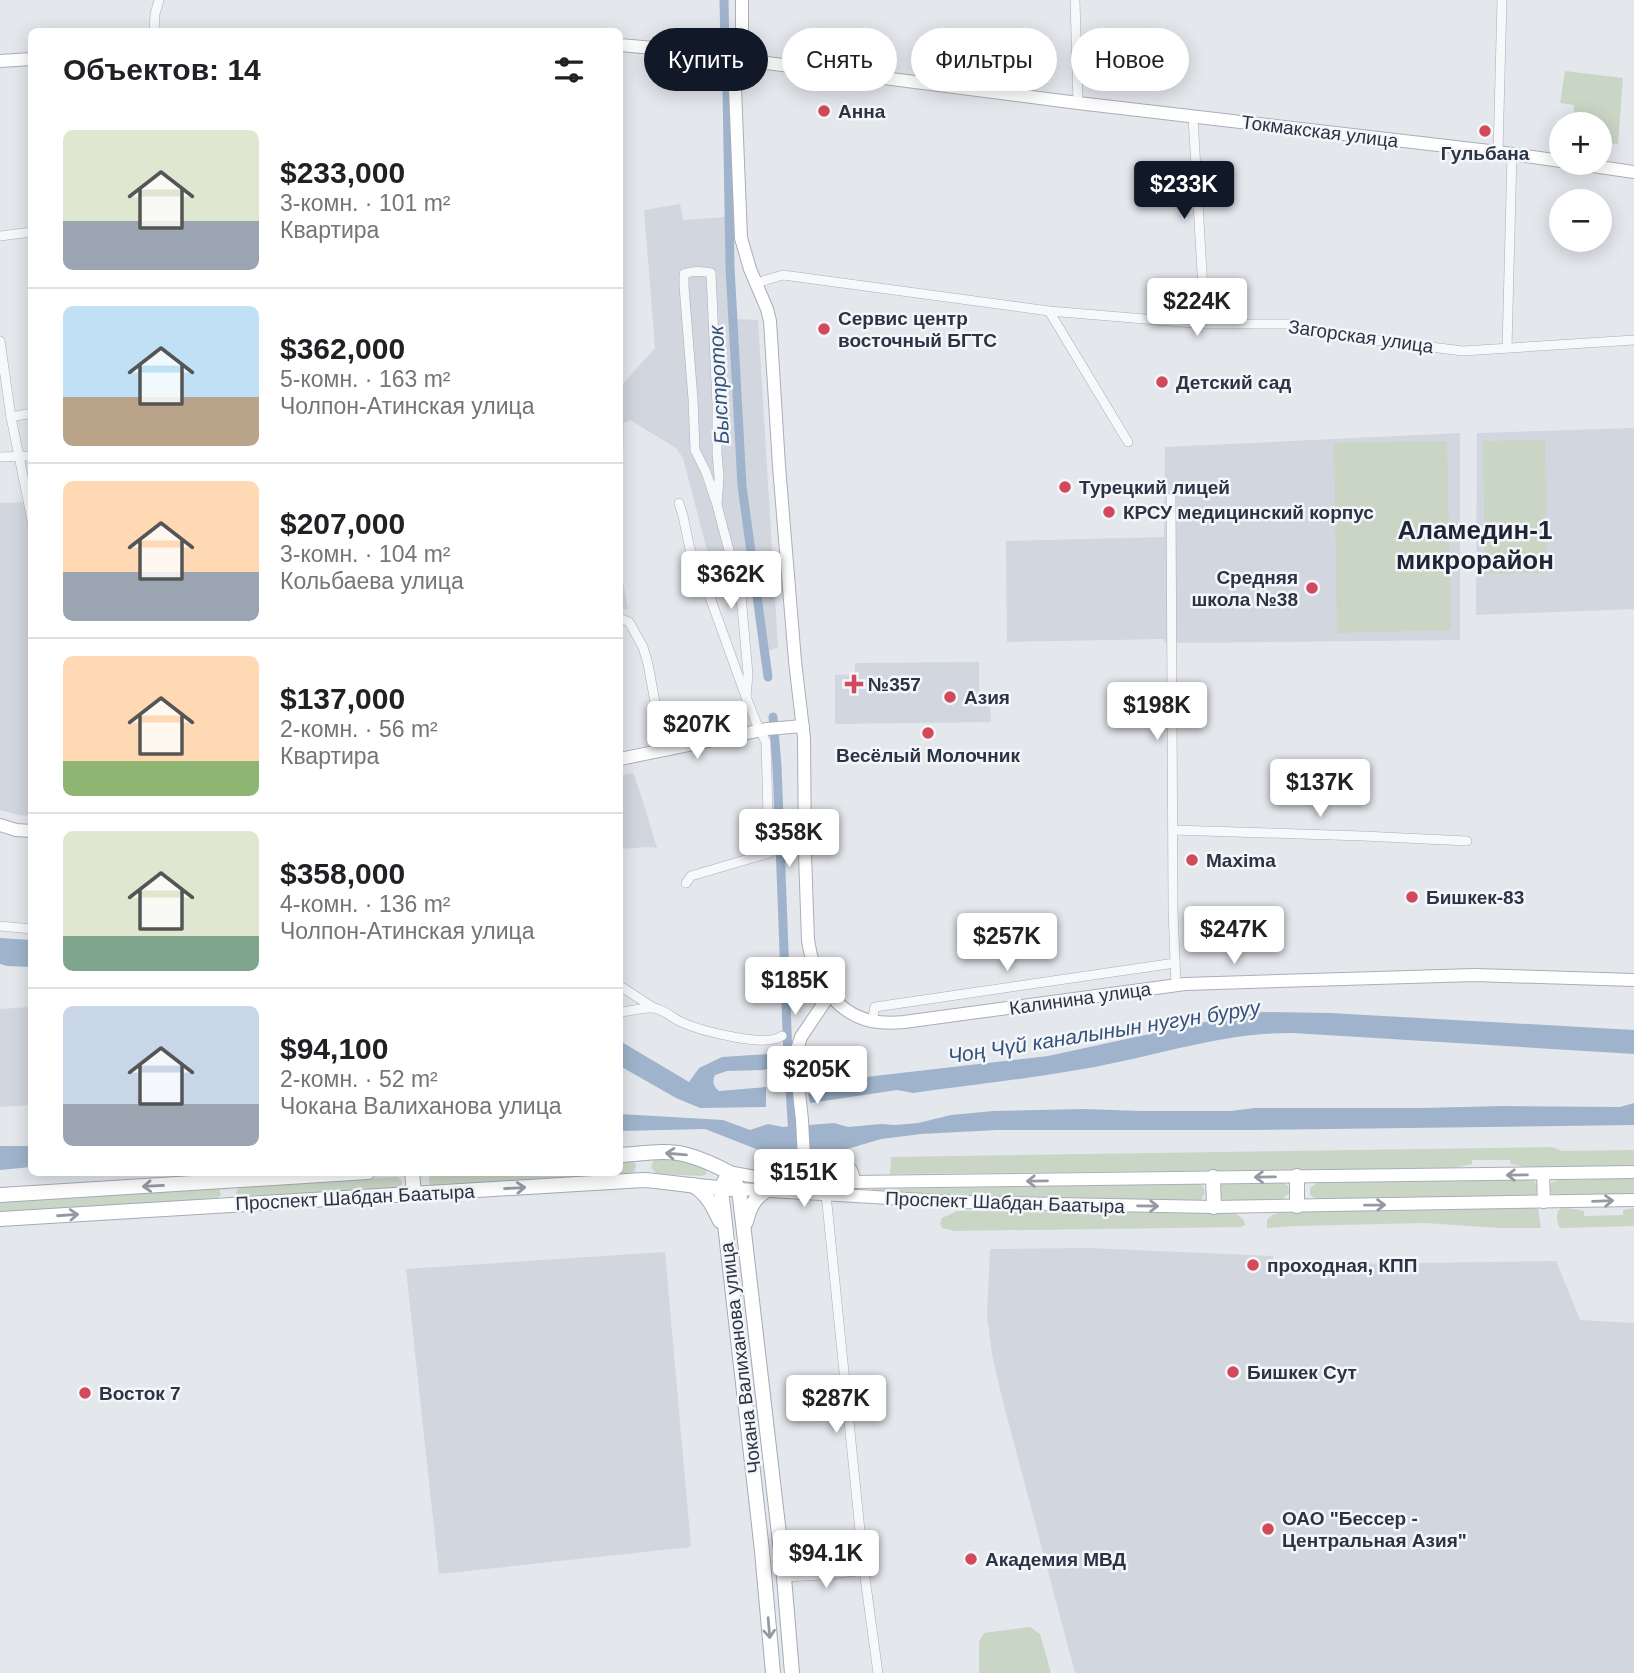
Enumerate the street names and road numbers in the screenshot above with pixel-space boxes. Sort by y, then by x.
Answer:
street label: Токмакская улица [1240,111,1400,152]
street label: Загорская улица [1287,316,1435,357]
street label: Калинина улица [1008,978,1153,1019]
street label: Проспект Шабдан Баатыра [235,1181,476,1214]
street label: Проспект Шабдан Баатыра [885,1188,1126,1217]
street label: Чокана Валиханова улица [716,1241,765,1475]

